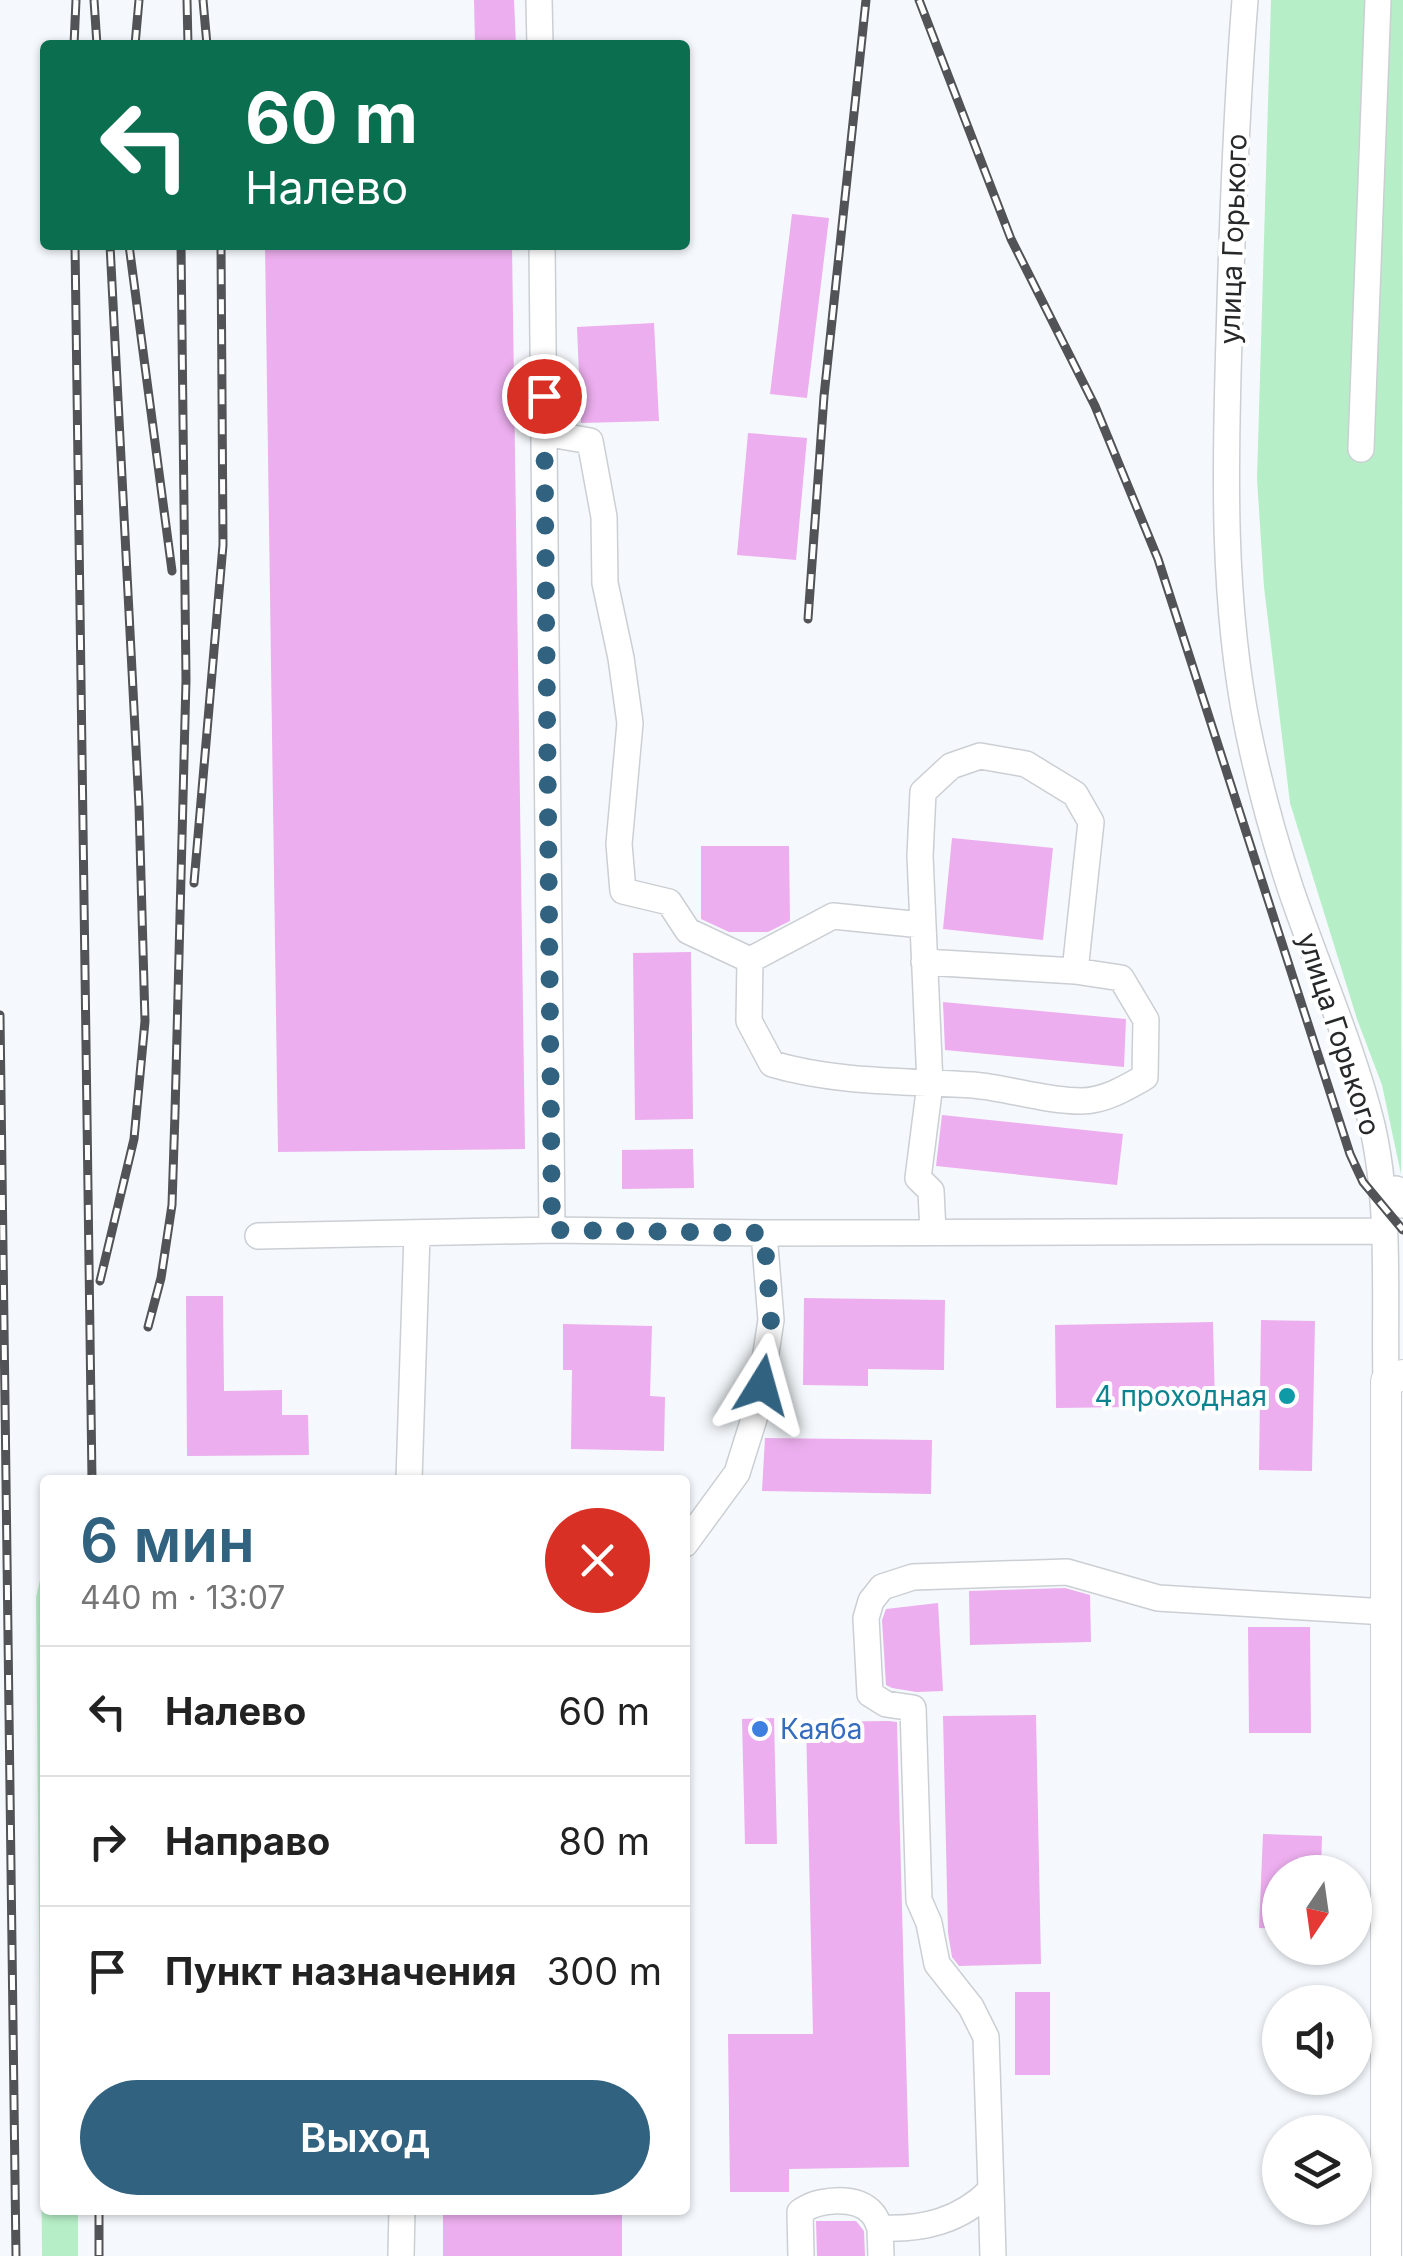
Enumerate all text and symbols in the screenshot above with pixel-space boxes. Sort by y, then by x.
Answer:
text: 60 m [245,75,418,160]
icon: left [80,80,210,210]
street label: улица Горького [1212,133,1254,345]
text: Налево [245,160,408,215]
pin [502,354,587,439]
icon: arrive [517,369,572,424]
street label: улица Горького [1290,928,1388,1140]
position arrow [710,1333,814,1437]
place label: 4 проходная [1094,1379,1267,1413]
marker: 4 проходная [1276,1385,1298,1407]
text: 6 мин [80,1504,255,1576]
button: close [545,1508,650,1613]
text: 440 m · 13:07 [80,1578,285,1617]
icon: left [80,1684,135,1739]
text: Налево [165,1688,306,1734]
text: 60 m [558,1688,650,1734]
place label: Каяба [780,1712,862,1746]
marker: Каяба [749,1718,771,1740]
icon: right [80,1814,135,1869]
text: Направо [165,1818,330,1864]
text: 80 m [559,1818,650,1864]
north arrow [1262,1855,1372,1965]
map controls [1262,1855,1372,2225]
icon: arrive [80,1944,135,1999]
text: Пункт назначения [165,1948,517,1994]
text: 300 m [547,1948,662,1994]
button: sound [1262,1985,1372,2095]
button: Выход [80,2080,650,2195]
button: layers [1262,2115,1372,2225]

